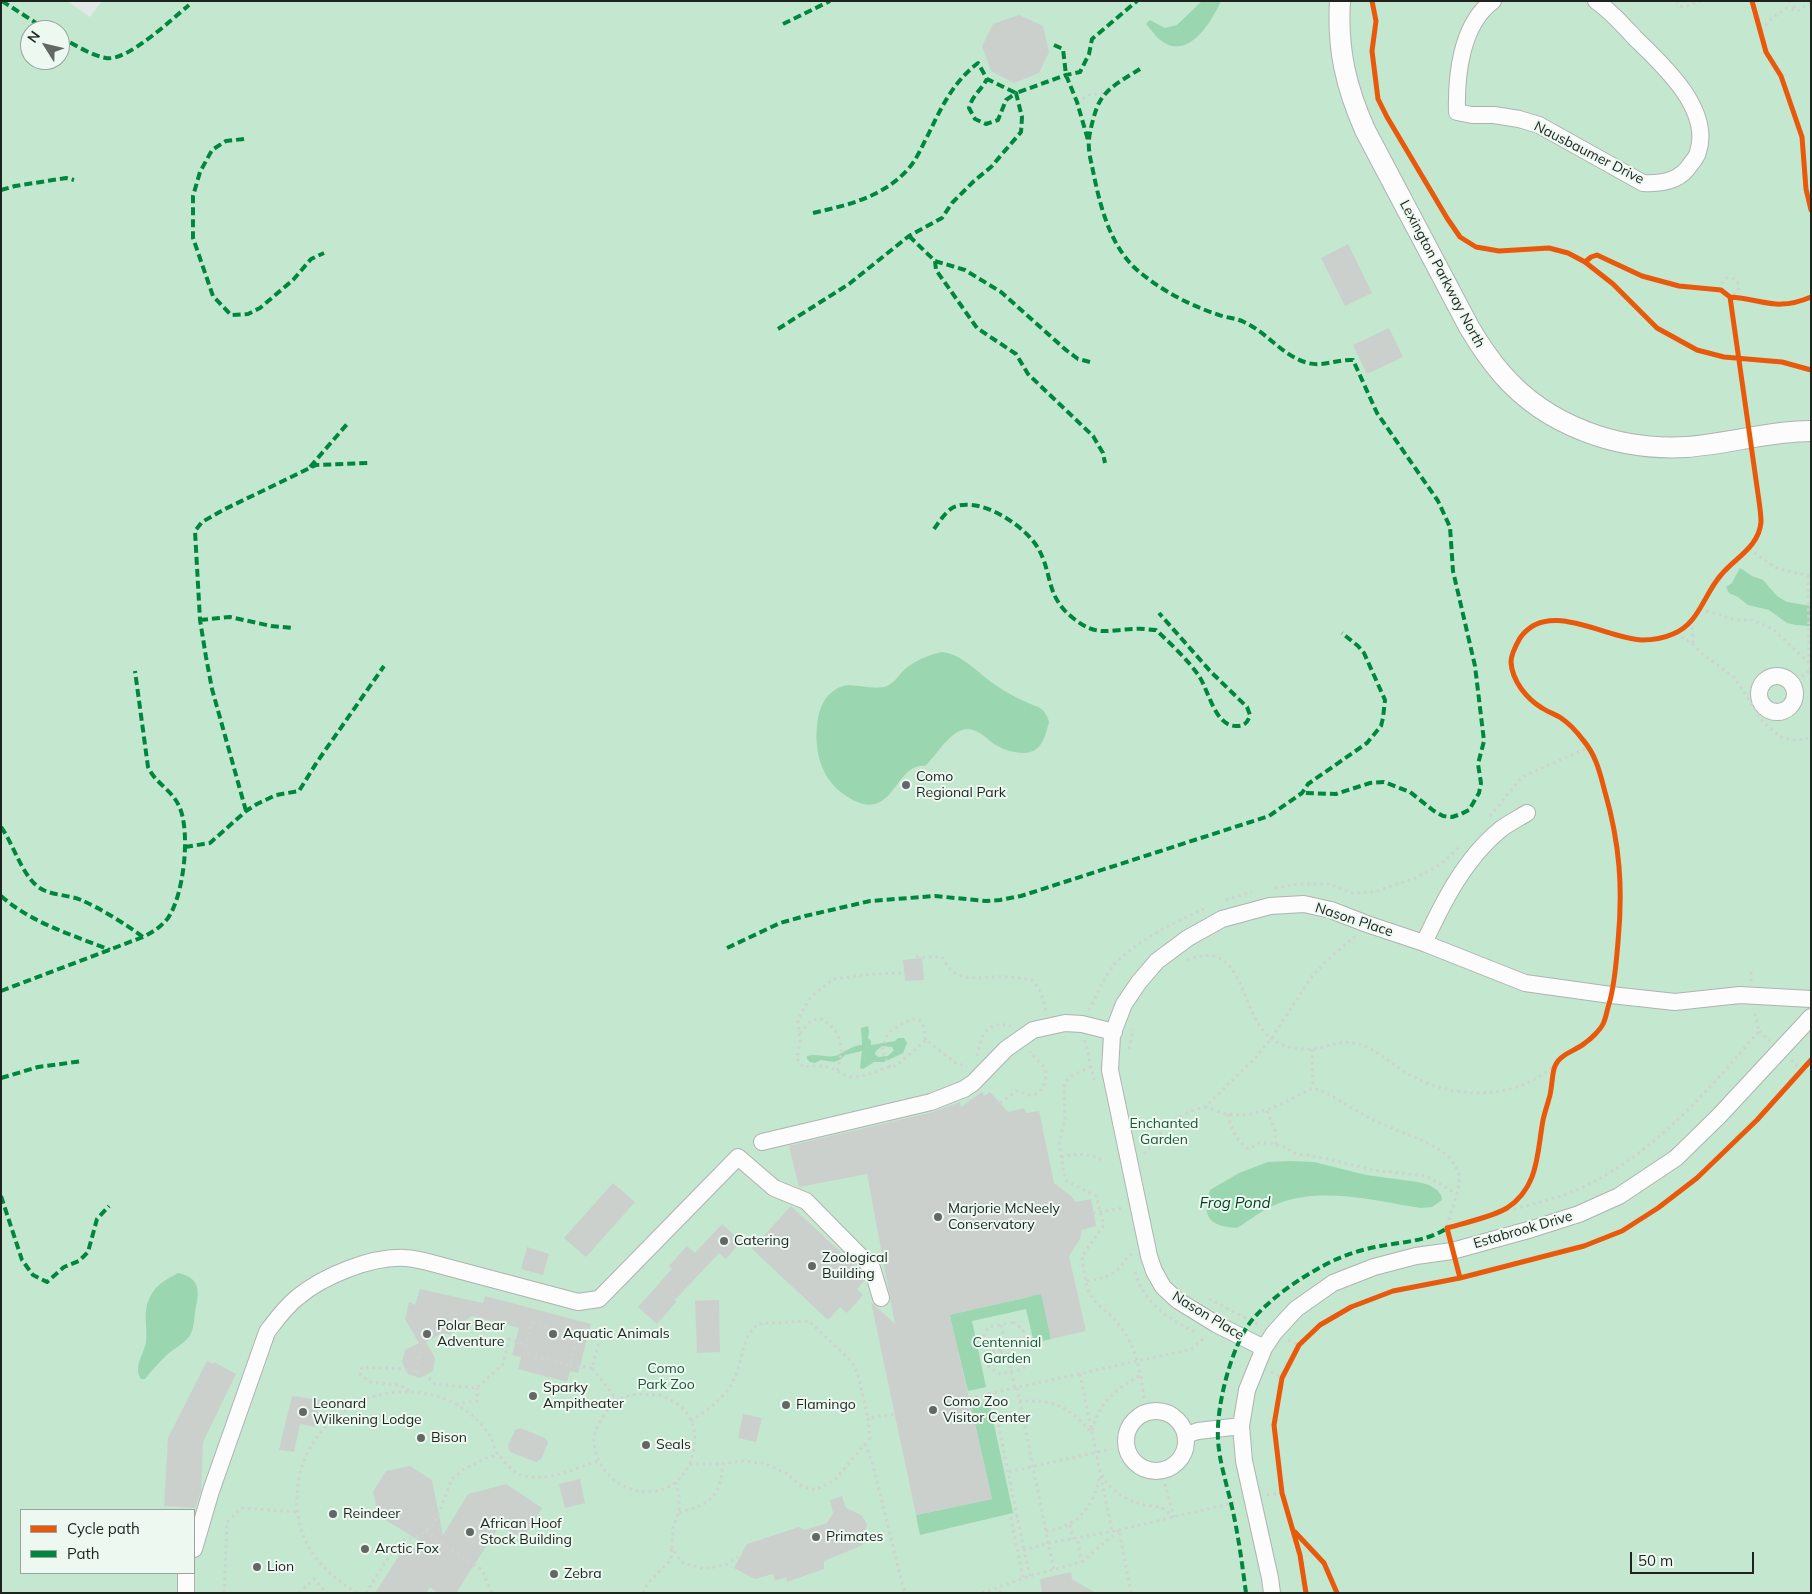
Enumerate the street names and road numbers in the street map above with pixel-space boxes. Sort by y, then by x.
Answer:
street label: Nausbaumer Drive [1531,118,1647,188]
street label: Lexington Parkway North [1396,197,1488,351]
street label: Nason Place [1313,900,1395,940]
street label: Estabrook Drive [1471,1208,1575,1252]
street label: Nason Place [1169,1288,1247,1344]

